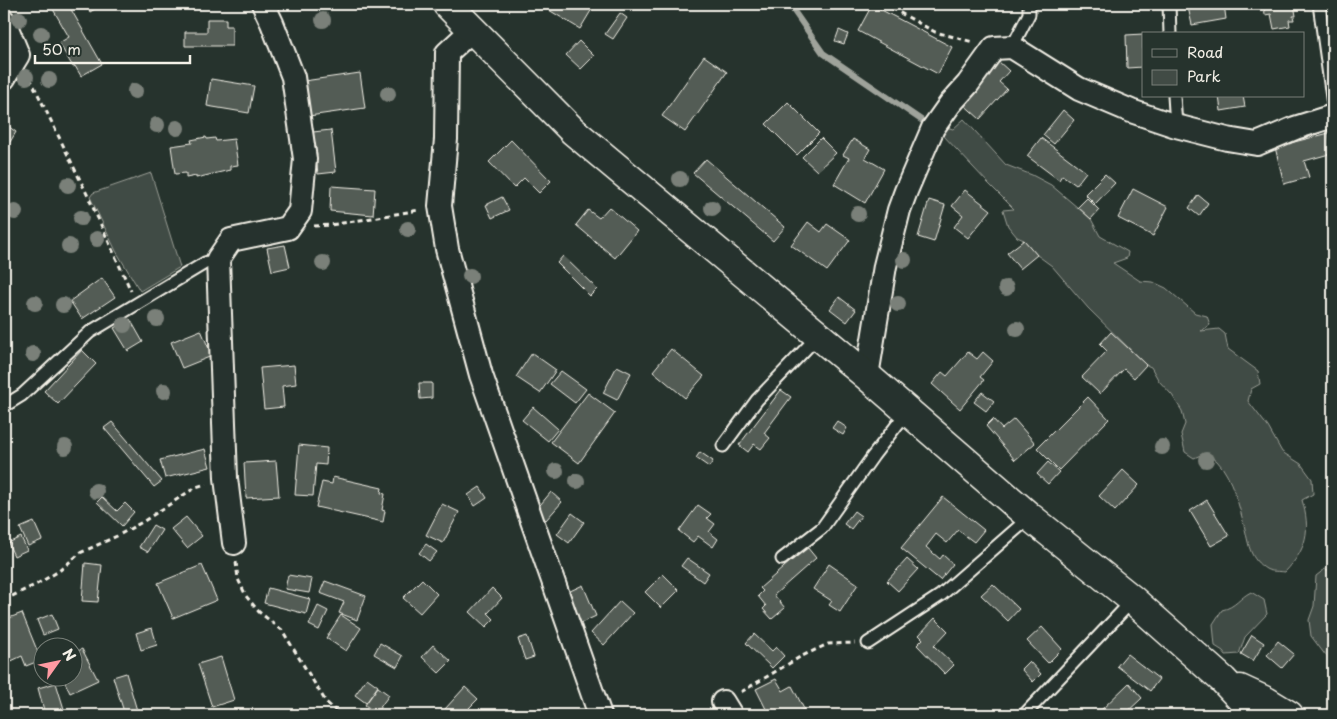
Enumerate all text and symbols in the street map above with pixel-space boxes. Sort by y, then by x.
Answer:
scale bar [35,32,190,64]
legend [1142,32,1304,98]
text: 50 m [42,37,81,60]
text: Road [1187,40,1223,63]
text: Park [1187,64,1221,87]
north arrow [32,636,82,686]
text: N [57,644,81,665]

